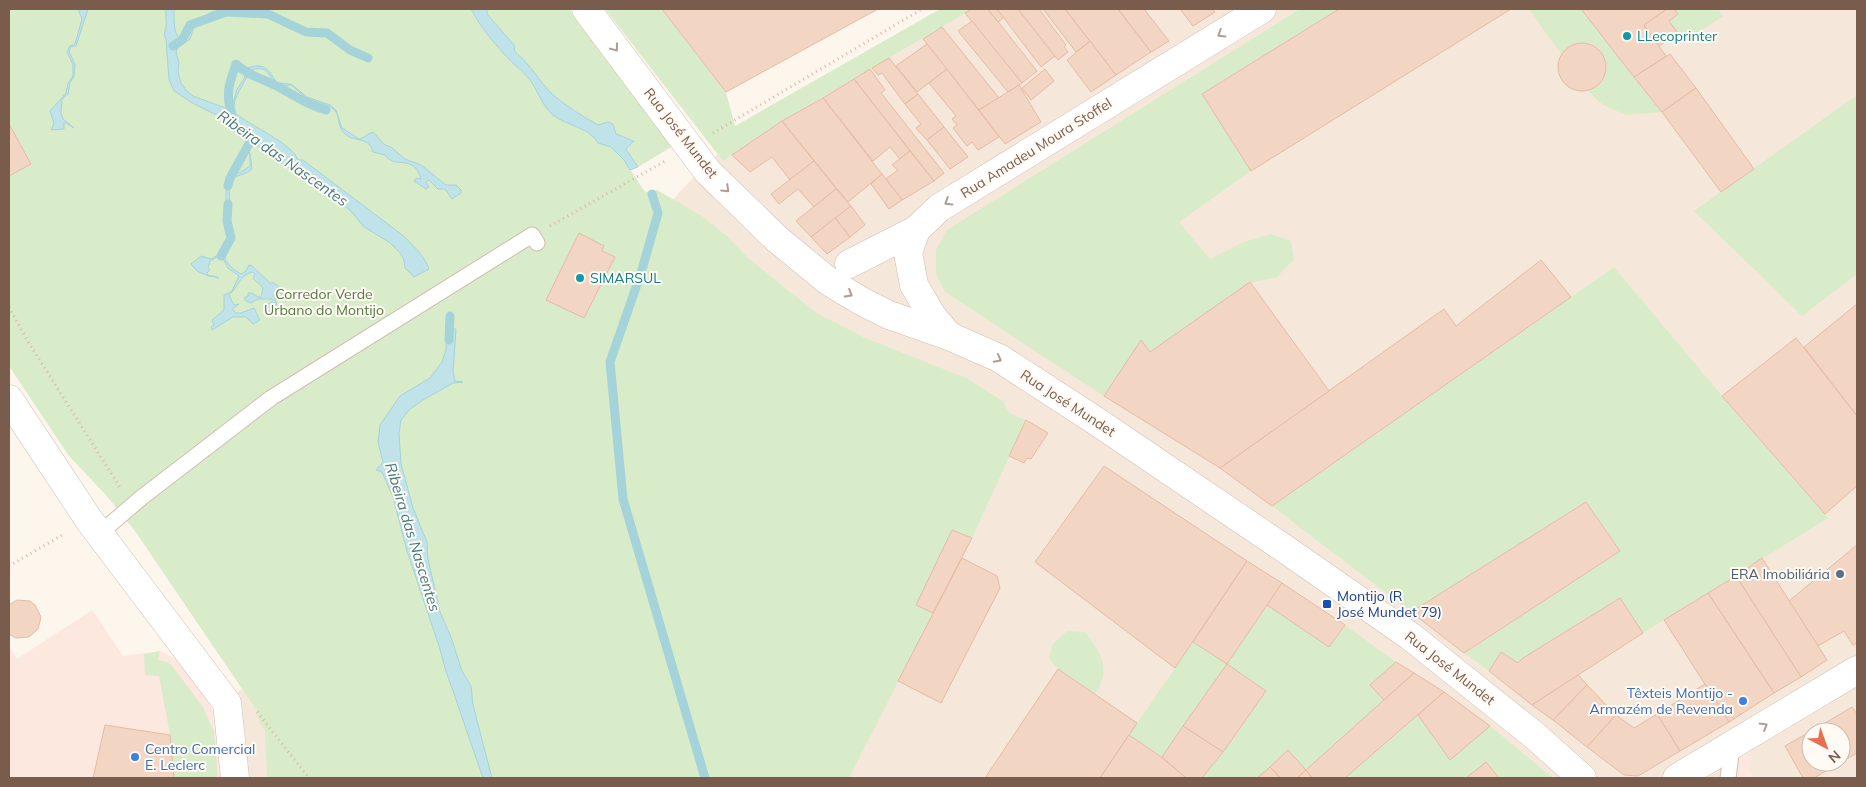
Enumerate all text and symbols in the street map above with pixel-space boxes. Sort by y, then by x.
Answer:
place label: LLecoprinter [1637,27,1718,45]
one-way arrow [1217,28,1226,38]
marker: LLecoprinter [1621,30,1633,42]
one-way arrow [609,42,618,52]
street label: Rua José Mundet [640,84,722,182]
street label: Rua Amadeu Moura Stoffel [957,94,1115,202]
water label: Ribeira das Nascentes [214,106,352,210]
one-way arrow [720,183,729,192]
one-way arrow [945,196,954,206]
place label: SIMARSUL [590,269,661,287]
marker: SIMARSUL [574,272,586,284]
park label: Corredor Verde Urbano do Montijo [264,285,384,319]
one-way arrow [844,288,853,297]
one-way arrow [993,352,1002,362]
street label: Rua José Mundet [1017,366,1119,441]
water label: Ribeira das Nascentes [381,460,445,614]
place label: ERA Imobiliária [1731,565,1830,583]
marker: ERA Imobiliária [1834,568,1846,580]
place label: Montijo (R José Mundet 79) [1337,587,1442,621]
marker: Montijo (R José Mundet 79) [1321,598,1333,610]
street label: Rua José Mundet [1401,627,1499,709]
place label: Têxteis Montijo - Armazém de Revenda [1590,684,1733,718]
marker: Têxteis Montijo - Armazém de Revenda [1737,695,1749,707]
one-way arrow [1758,722,1767,732]
north arrow [1801,722,1851,772]
place label: Centro Comercial E. Leclerc [145,740,255,774]
text: N [1825,747,1844,767]
marker: Centro Comercial E. Leclerc [129,751,141,763]

